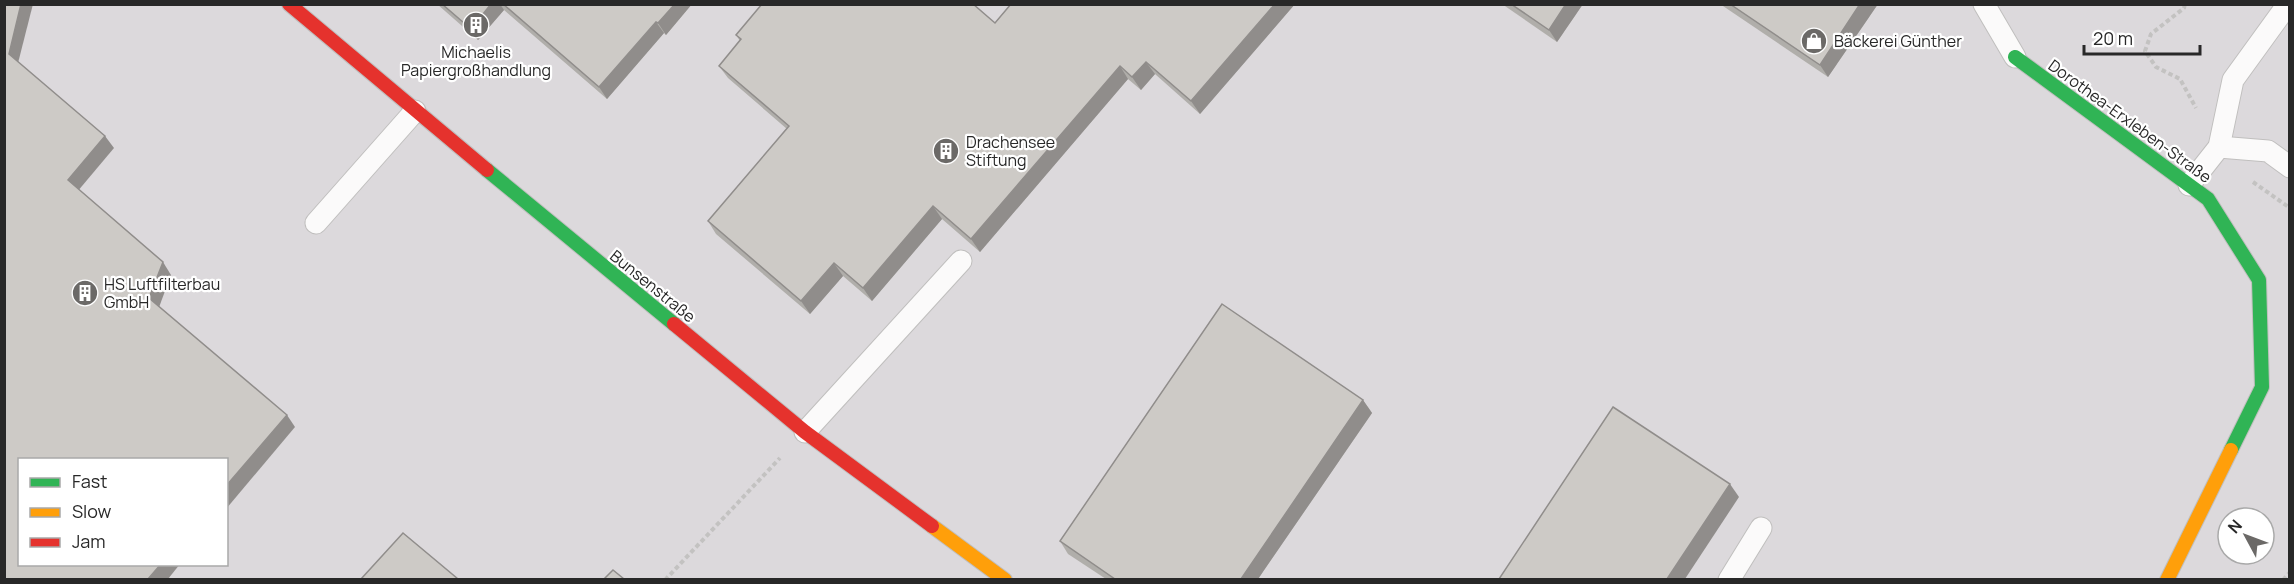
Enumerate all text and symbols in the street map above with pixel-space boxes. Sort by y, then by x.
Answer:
building icon: Michaelis Papiergroßhandlung [461,10,491,40]
scale bar [2084,18,2200,56]
shop icon: Bäckerei Günther [1799,26,1829,56]
text: 20 m [2093,26,2133,50]
place label: Bäckerei Günther [1834,30,1962,52]
place label: Michaelis Papiergroßhandlung [401,41,551,81]
street label: Dorothea-Erxleben-Straße [2044,54,2216,188]
place label: Drachensee Stiftung [966,131,1055,171]
building icon: Drachensee Stiftung [931,136,961,166]
street label: Bunsenstraße [606,245,700,327]
place label: HS Luftfilterbau GmbH [104,273,220,313]
building icon: HS Luftfilterbau GmbH [70,278,100,308]
legend [18,458,228,566]
text: Fast [72,469,107,493]
text: Slow [72,499,112,523]
north arrow [2216,506,2276,566]
text: N [2223,515,2247,538]
text: Jam [72,529,106,553]

